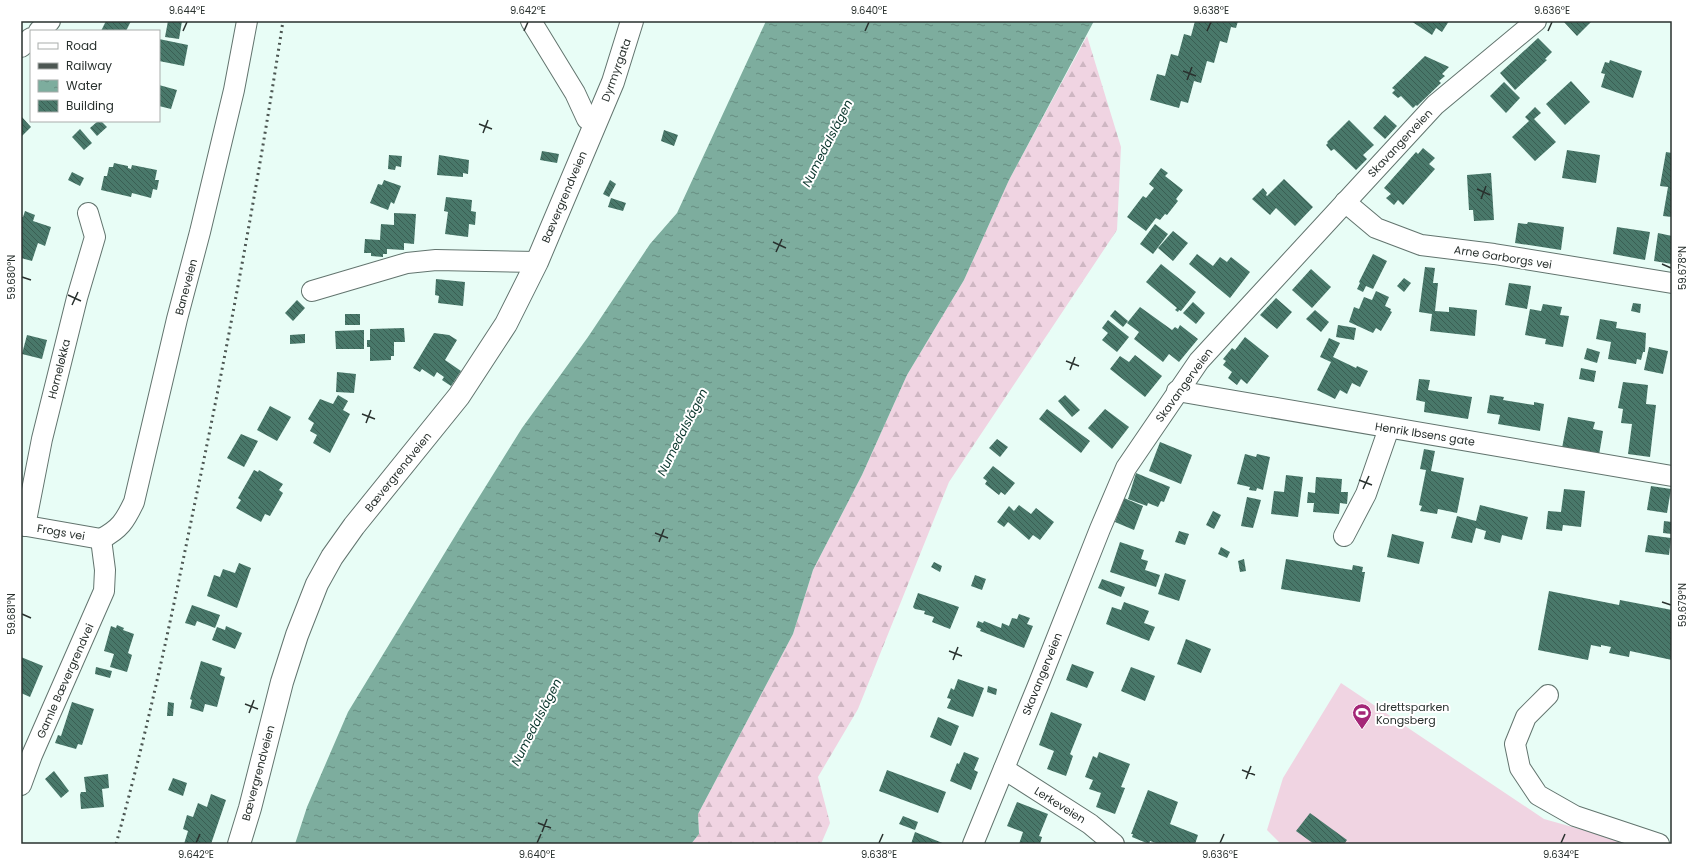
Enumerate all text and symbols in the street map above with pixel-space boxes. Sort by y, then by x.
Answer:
text: 9.644°E [169,3,205,18]
text: 9.642°E [510,3,546,18]
text: 9.640°E [851,3,887,18]
text: 9.638°E [1193,3,1229,18]
text: 9.636°E [1534,3,1570,18]
legend [30,30,160,122]
street label: Dyrmyrgata [597,36,635,104]
text: Road [66,37,97,54]
text: Railway [66,57,112,74]
text: Water [66,77,103,94]
text: Building [66,97,114,114]
water label: Numedalslågen [798,97,856,189]
street label: Skavangerveien [1364,105,1436,181]
street label: Bævergrendveien [537,149,591,245]
street label: Arne Garborgs vei [1453,241,1553,273]
text: 59.678°N [1675,246,1690,290]
text: 59.680°N [4,255,19,299]
street label: Baneveien [171,257,201,317]
street label: Horneløkka [44,337,74,401]
street label: Skavangerveien [1152,345,1216,425]
water label: Numedalslågen [653,386,711,478]
street label: Henrik Ibsens gate [1374,418,1476,450]
street label: Bævergrendveien [361,429,435,515]
street label: Frogs vei [36,520,87,544]
text: 59.679°N [1675,583,1690,627]
text: 59.681°N [4,593,19,635]
street label: Gamle Bævergrendvei [32,621,98,741]
street label: Skavangerveien [1018,630,1066,718]
water label: Numedalslågen [507,676,565,768]
place label: Idrettsparken Kongsberg [1376,699,1449,728]
sports icon: Idrettsparken Kongsberg [1351,702,1373,730]
street label: Bævergrendveien [238,723,278,823]
street label: Lerkeveien [1031,783,1089,827]
text: 9.642°E [178,847,214,862]
text: 9.640°E [519,847,555,862]
text: 9.638°E [861,847,897,862]
text: 9.636°E [1202,847,1238,862]
text: 9.634°E [1543,847,1579,862]

